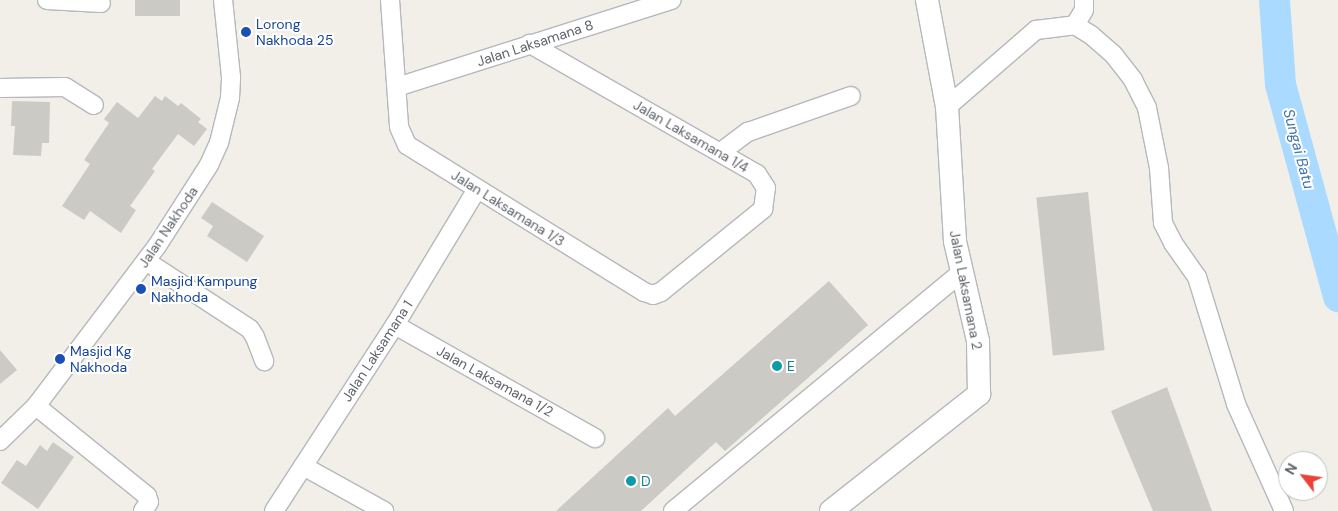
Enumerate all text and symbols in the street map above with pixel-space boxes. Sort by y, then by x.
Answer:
place label: Lorong Nakhoda 25 [256,16,333,48]
street label: Jalan Laksamana 8 [475,16,595,70]
marker: Lorong Nakhoda 25 [240,26,252,38]
street label: Jalan Laksamana 1/4 [630,96,752,176]
water label: Sungai Batu [1279,107,1317,191]
street label: Jalan Laksamana 1/3 [448,166,568,250]
street label: Jalan Nakhoda [135,183,201,271]
street label: Jalan Laksamana 2 [946,229,986,351]
place label: Masjid Kampung Nakhoda [151,273,257,306]
marker: Masjid Kampung Nakhoda [135,283,147,295]
street label: Jalan Laksamana 1 [338,297,416,405]
street label: Jalan Laksamana 1/2 [434,342,556,420]
place label: Masjid Kg Nakhoda [70,343,132,376]
marker: Masjid Kg Nakhoda [54,353,66,365]
place label: E [787,358,795,374]
marker: E [771,360,783,372]
north arrow [1278,451,1328,501]
text: N [1281,460,1301,478]
place label: D [641,473,651,489]
marker: D [625,475,637,487]

